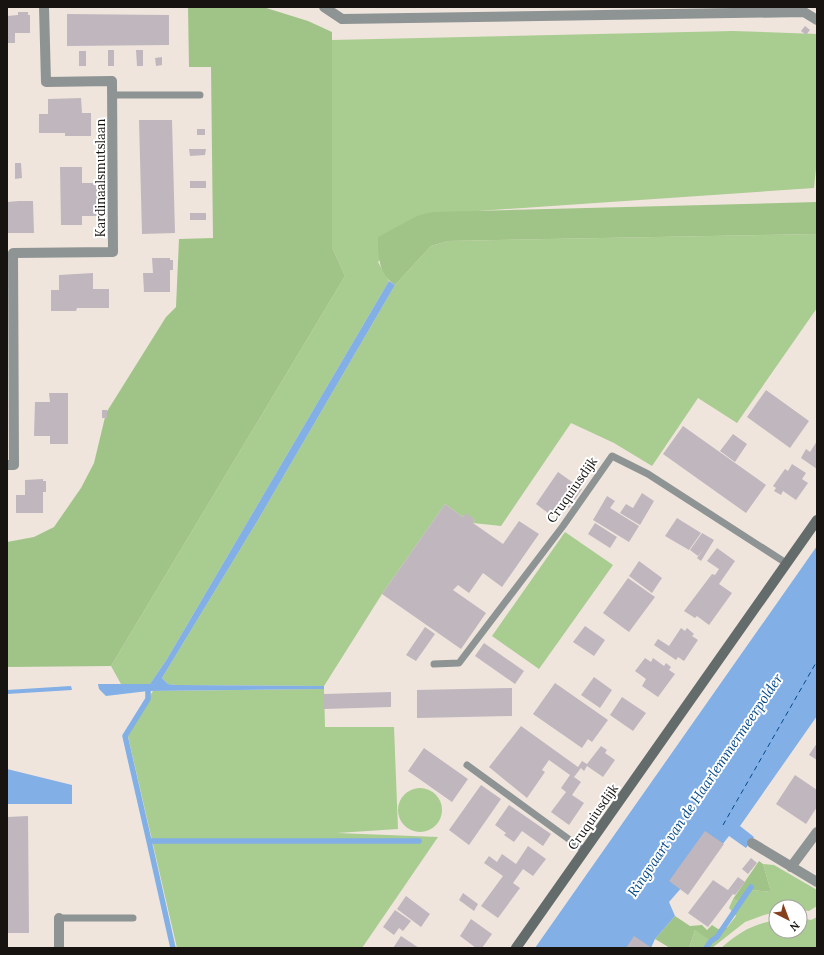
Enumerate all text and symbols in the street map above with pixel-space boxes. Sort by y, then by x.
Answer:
street label: Kardinaalsmutslaan [92,119,109,237]
street label: Cruquiusdijk [543,454,601,526]
water label: Ringvaart van de Haarlemmermeerpolder [623,670,787,900]
street label: Cruquiusdijk [564,781,622,853]
north arrow [768,899,808,939]
text: N [786,918,803,935]

